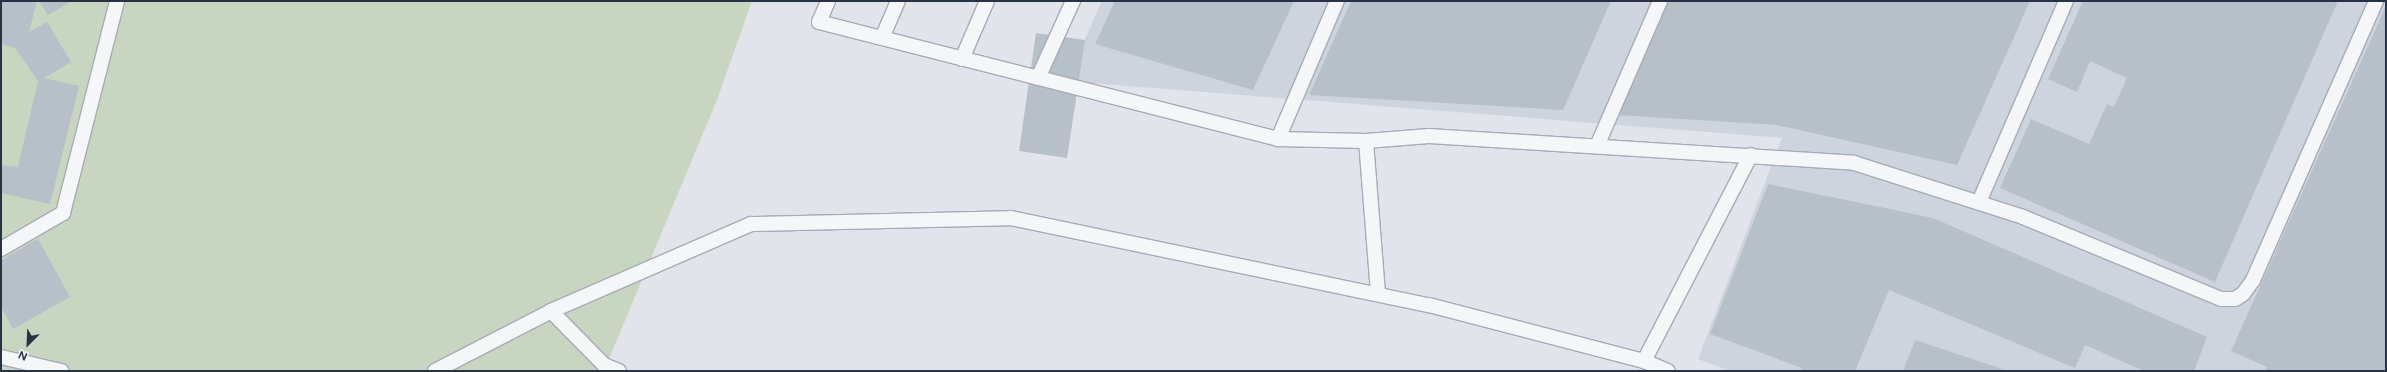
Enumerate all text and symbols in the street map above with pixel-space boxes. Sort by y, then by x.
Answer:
north arrow [8,324,48,364]
text: N [16,348,29,363]

